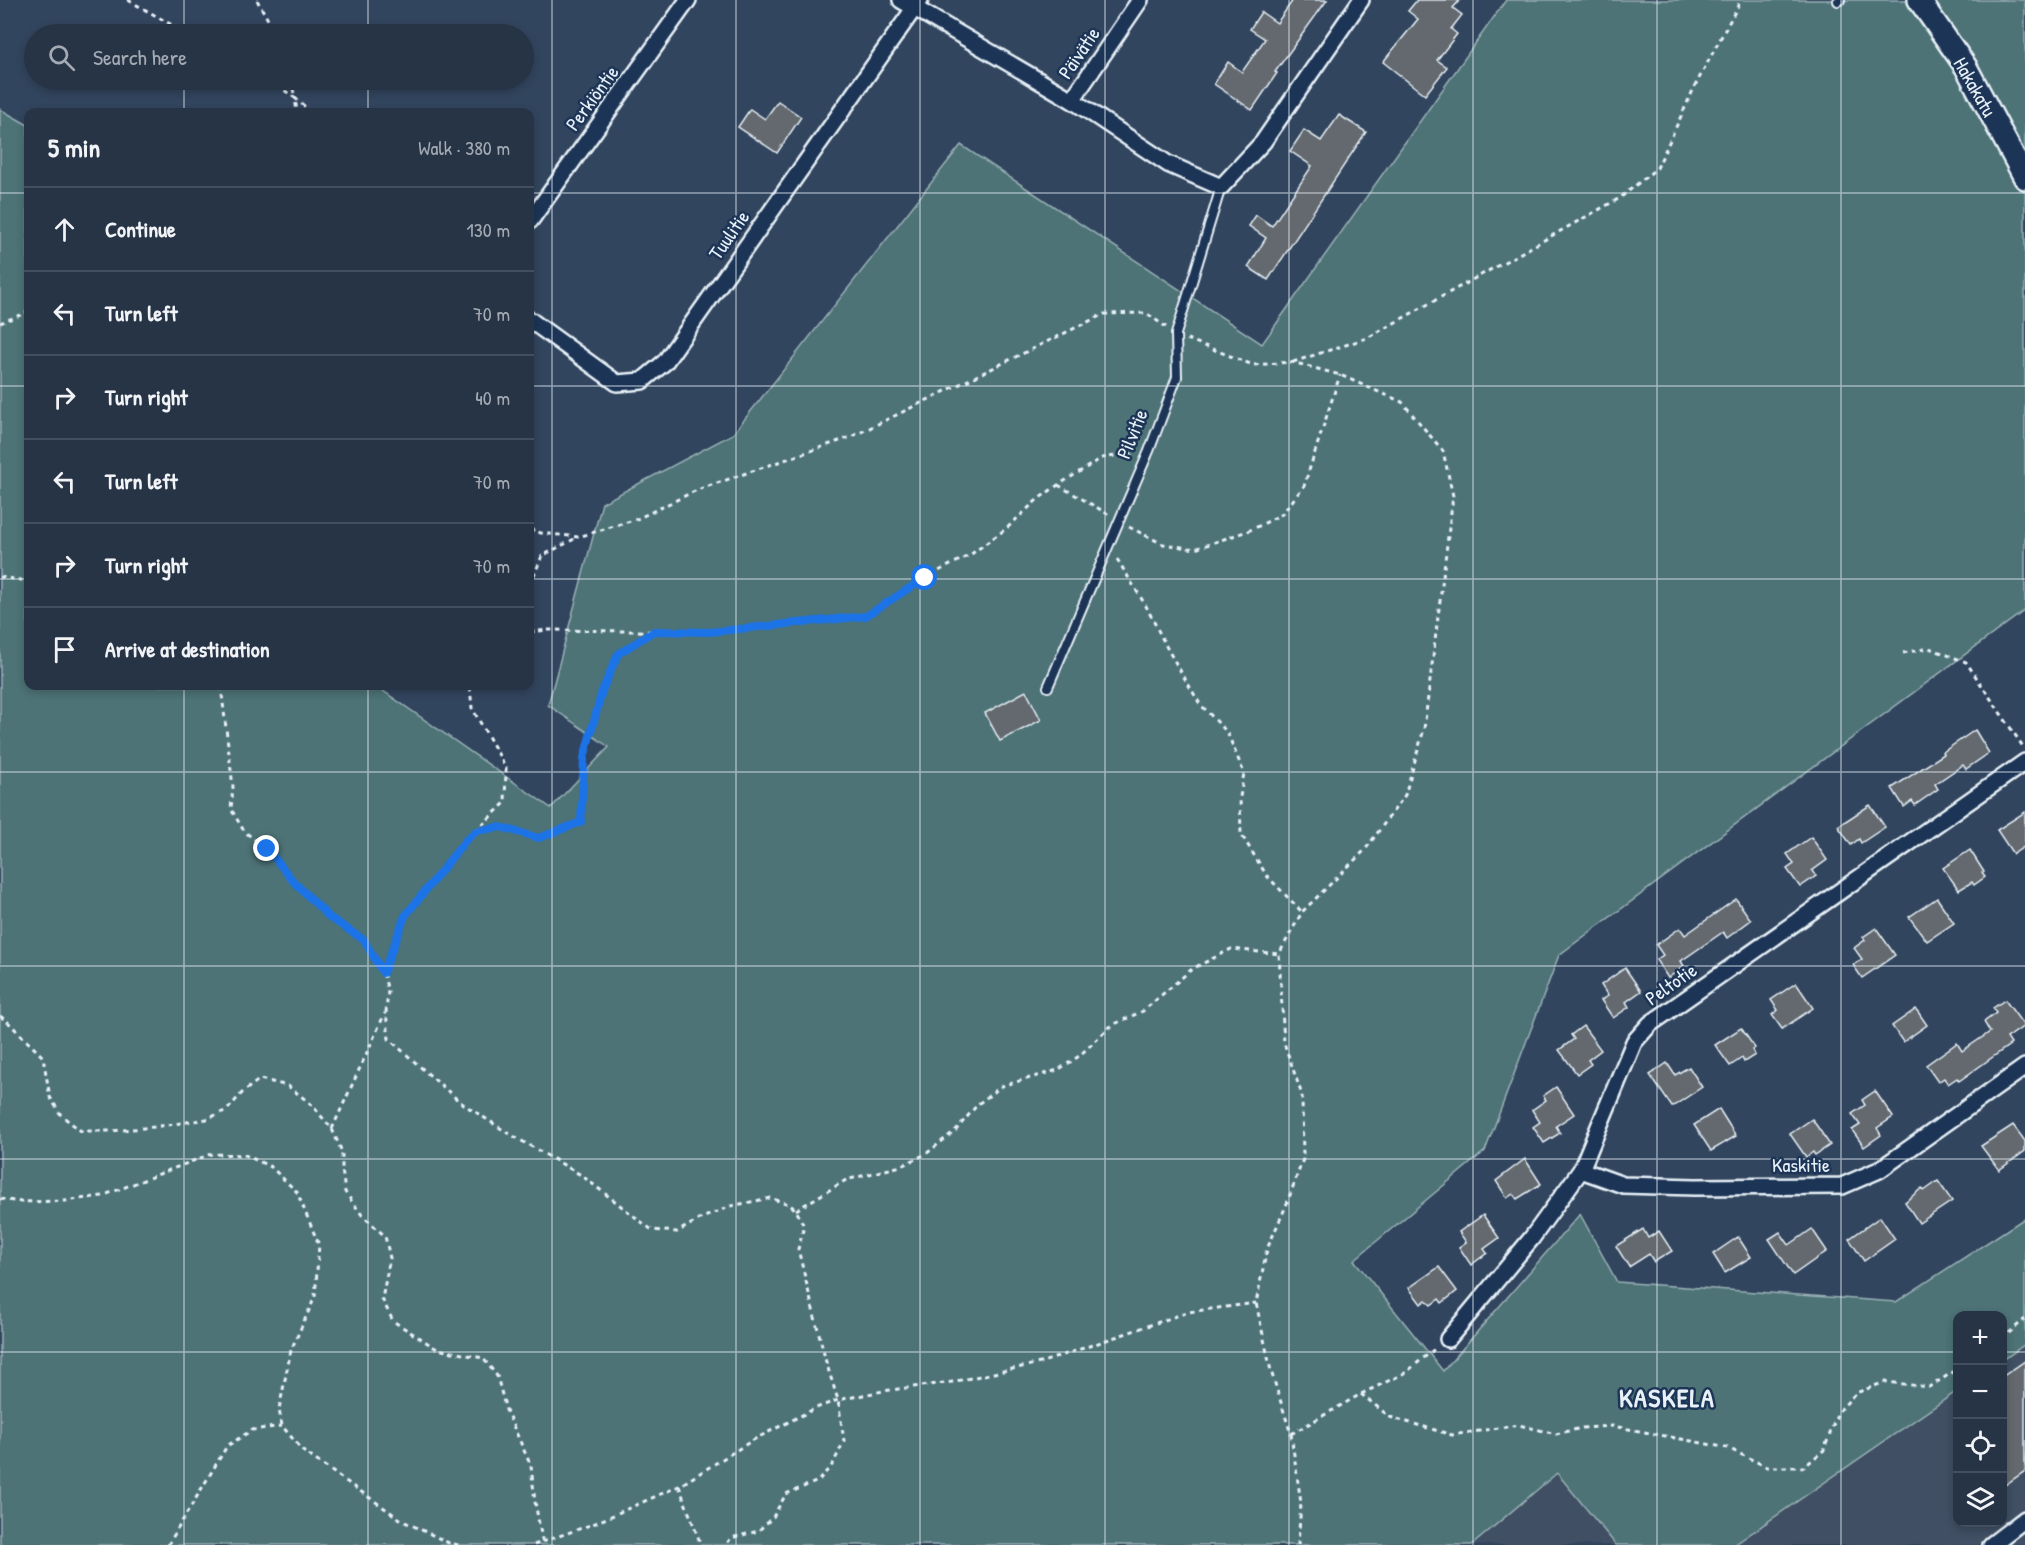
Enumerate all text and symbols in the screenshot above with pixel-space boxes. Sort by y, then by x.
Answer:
street label: Päivätie [1051,21,1106,84]
search box [24,24,534,90]
icon: search [45,41,78,74]
text: Search here [93,42,187,72]
street label: Hakakatu [1948,52,2003,121]
street label: Perkiöntie [559,60,624,136]
text: 5 min [48,130,100,165]
text: Walk · 380 m [418,134,510,161]
street label: Tuulitie [702,205,755,265]
icon: ahead [48,213,81,246]
text: Continue [105,214,176,244]
text: 130 m [467,216,510,243]
icon: left [48,297,81,330]
text: Turn left [105,298,178,328]
text: 70 m [473,300,510,327]
icon: right [48,381,81,414]
text: Turn right [105,382,188,412]
text: 40 m [475,384,510,411]
street label: Pilvitie [1109,405,1154,463]
icon: left [48,465,81,498]
text: Turn left [105,466,178,496]
text: 70 m [473,468,510,495]
icon: right [48,549,81,582]
text: Turn right [105,550,188,580]
text: 70 m [473,552,510,579]
route start [911,564,937,590]
icon: arrive [48,633,81,666]
text: Arrive at destination [105,634,270,664]
route end [253,835,279,861]
street label: Peltotie [1640,956,1702,1011]
street label: Kaskitie [1772,1151,1830,1178]
map controls [1953,1311,2007,1527]
button: + [1953,1311,2007,1365]
button: − [1953,1365,2007,1419]
district label: KASKELA [1619,1380,1715,1415]
button: locate [1953,1419,2007,1473]
button: layers [1953,1473,2007,1527]

